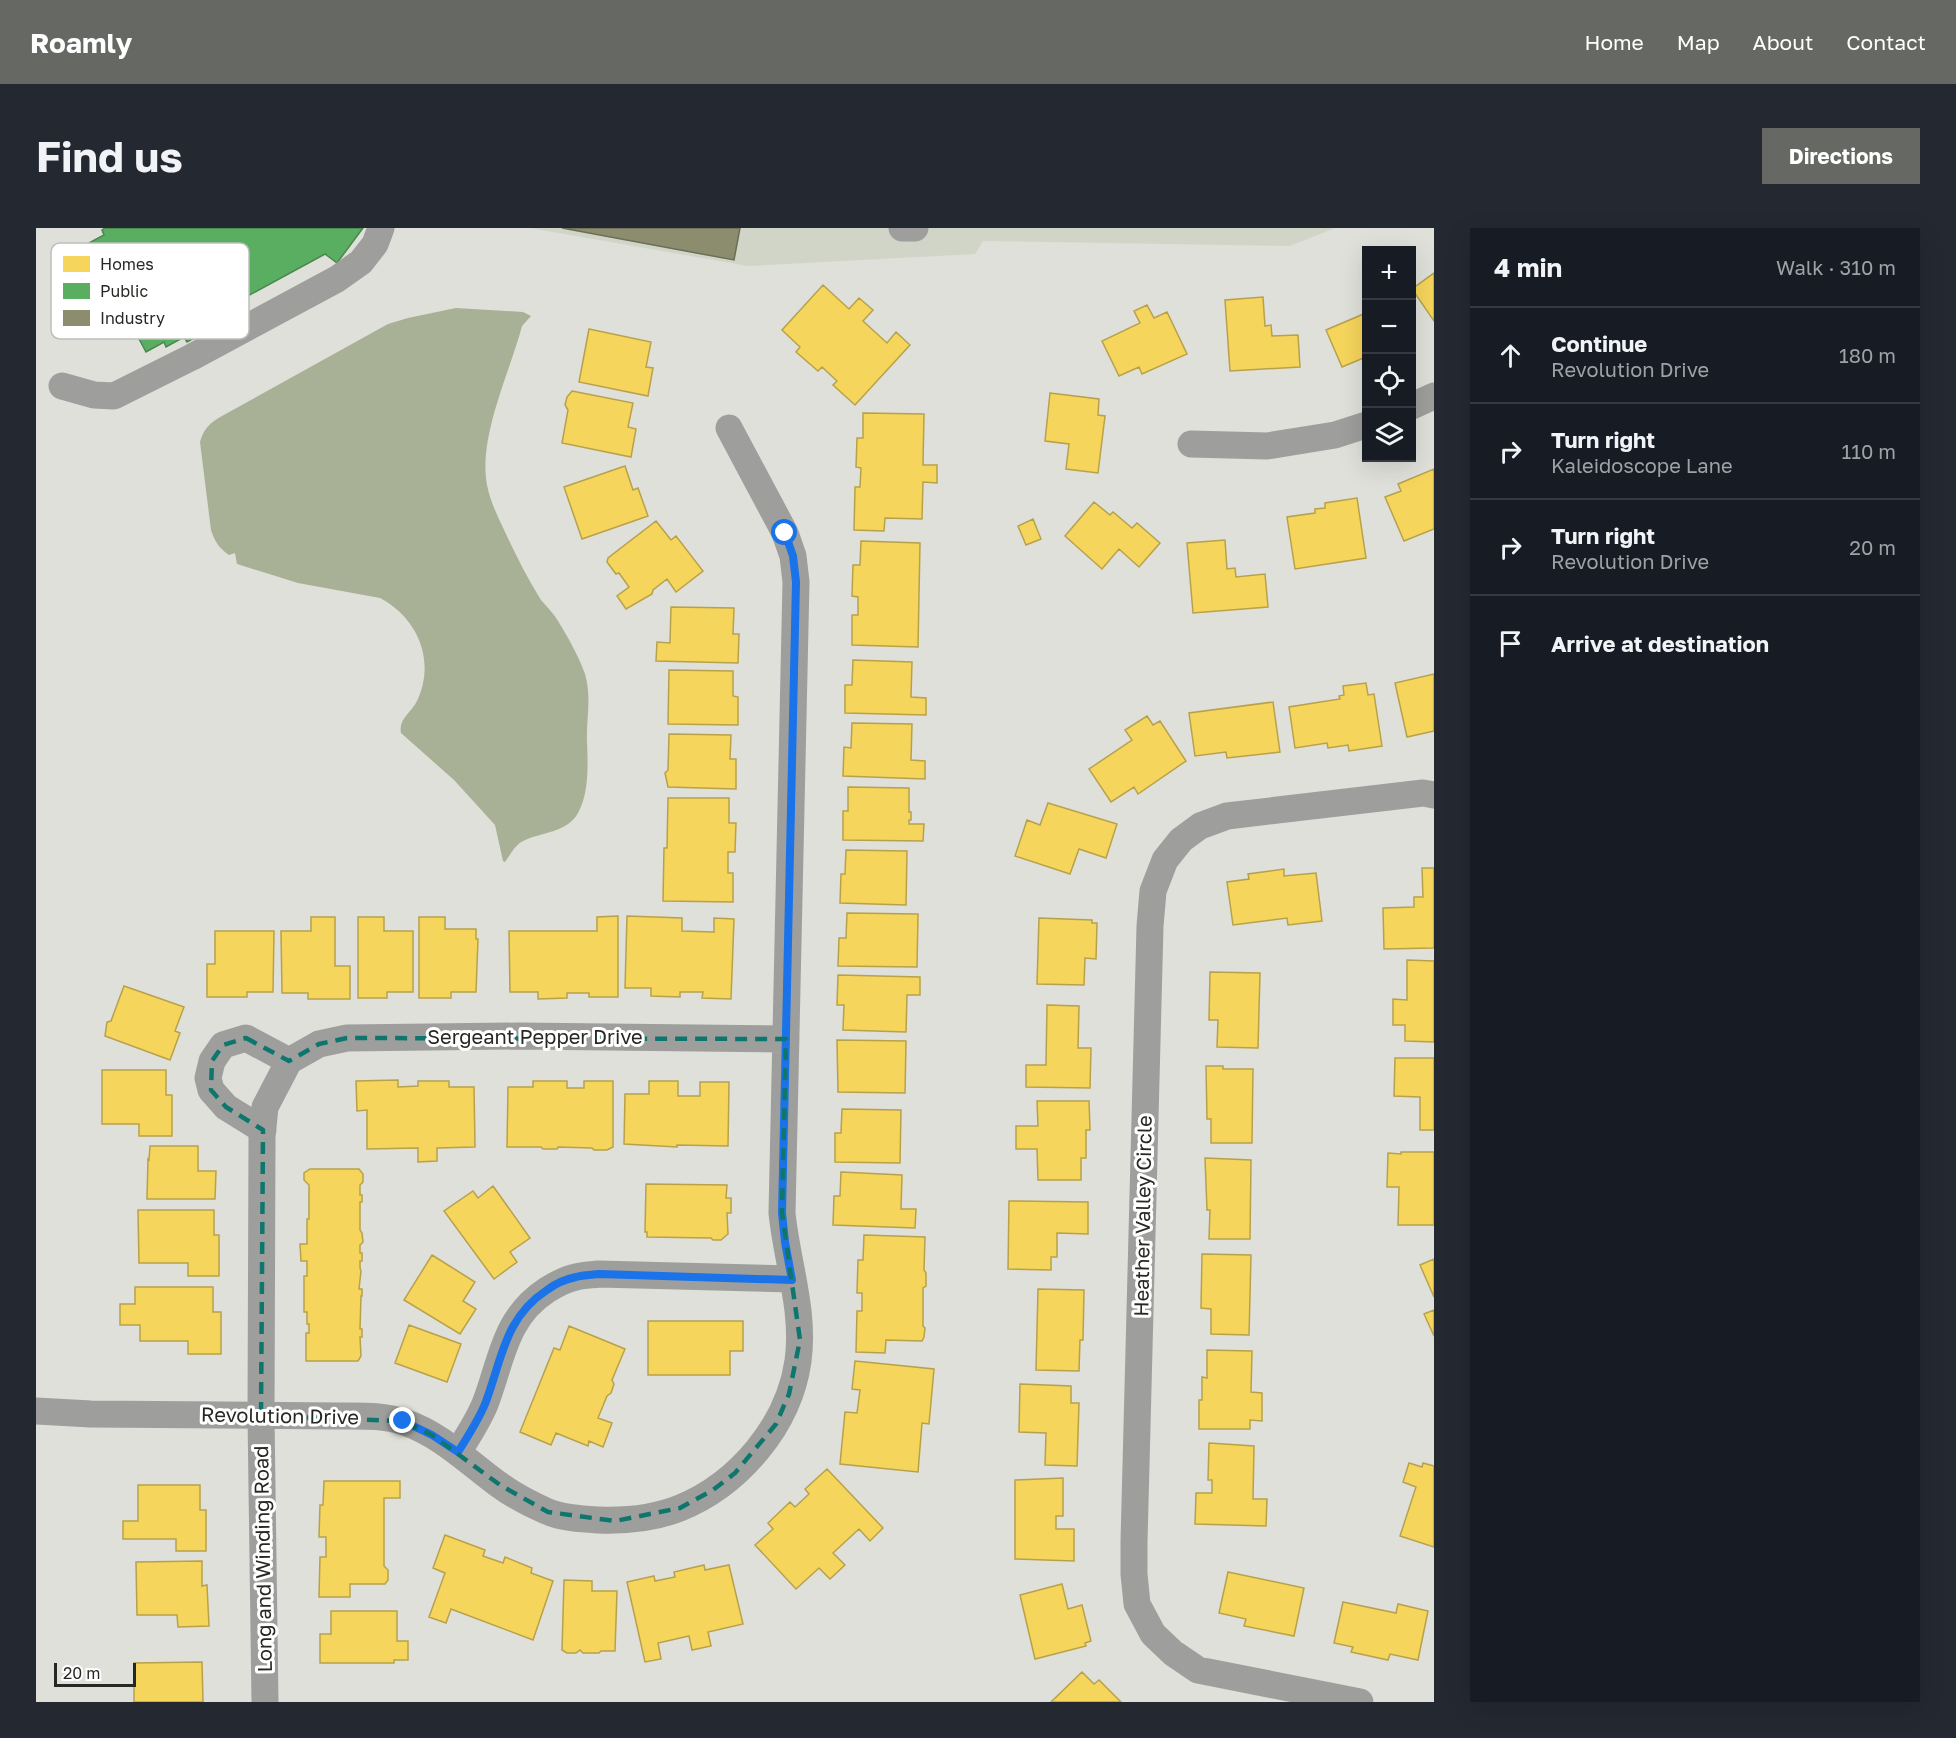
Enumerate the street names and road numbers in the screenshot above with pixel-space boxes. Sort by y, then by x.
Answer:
street label: Sergeant Pepper Drive [427,1024,643,1048]
street label: Heather Valley Circle [1128,1115,1156,1317]
street label: Revolution Drive [201,1402,359,1428]
street label: Long and Winding Road [248,1445,276,1673]

